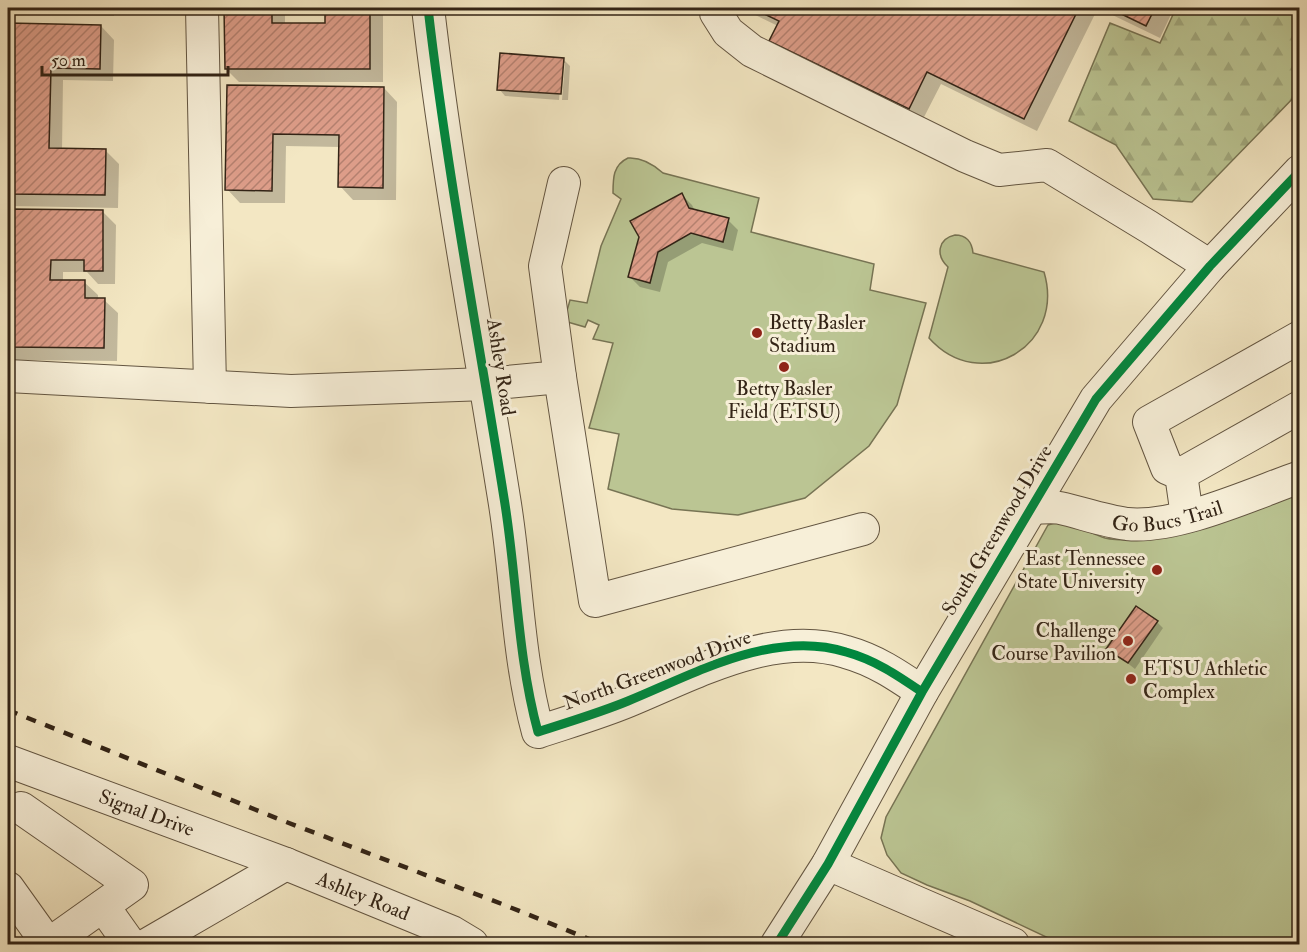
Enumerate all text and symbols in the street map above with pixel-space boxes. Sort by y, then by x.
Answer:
scale bar [42,39,228,77]
text: 50 m [51,49,86,72]
place label: Betty Basler Stadium [769,310,866,358]
street label: Ashley Road [481,316,521,418]
marker: Betty Basler Stadium [750,326,764,340]
marker: Betty Basler Field (ETSU) [777,360,791,374]
place label: Betty Basler Field (ETSU) [727,376,841,424]
street label: South Greenwood Drive [936,440,1058,620]
street label: Go Bucs Trail [1110,494,1226,537]
place label: East Tennessee State University [1017,546,1146,594]
marker: East Tennessee State University [1150,563,1164,577]
place label: Challenge Course Pavilion [991,618,1116,666]
street label: North Greenwood Drive [560,624,754,716]
marker: Challenge Course Pavilion [1121,634,1135,648]
place label: ETSU Athletic Complex [1143,656,1267,705]
marker: ETSU Athletic Complex [1124,672,1138,686]
street label: Signal Drive [96,783,198,842]
street label: Ashley Road [312,865,414,926]

